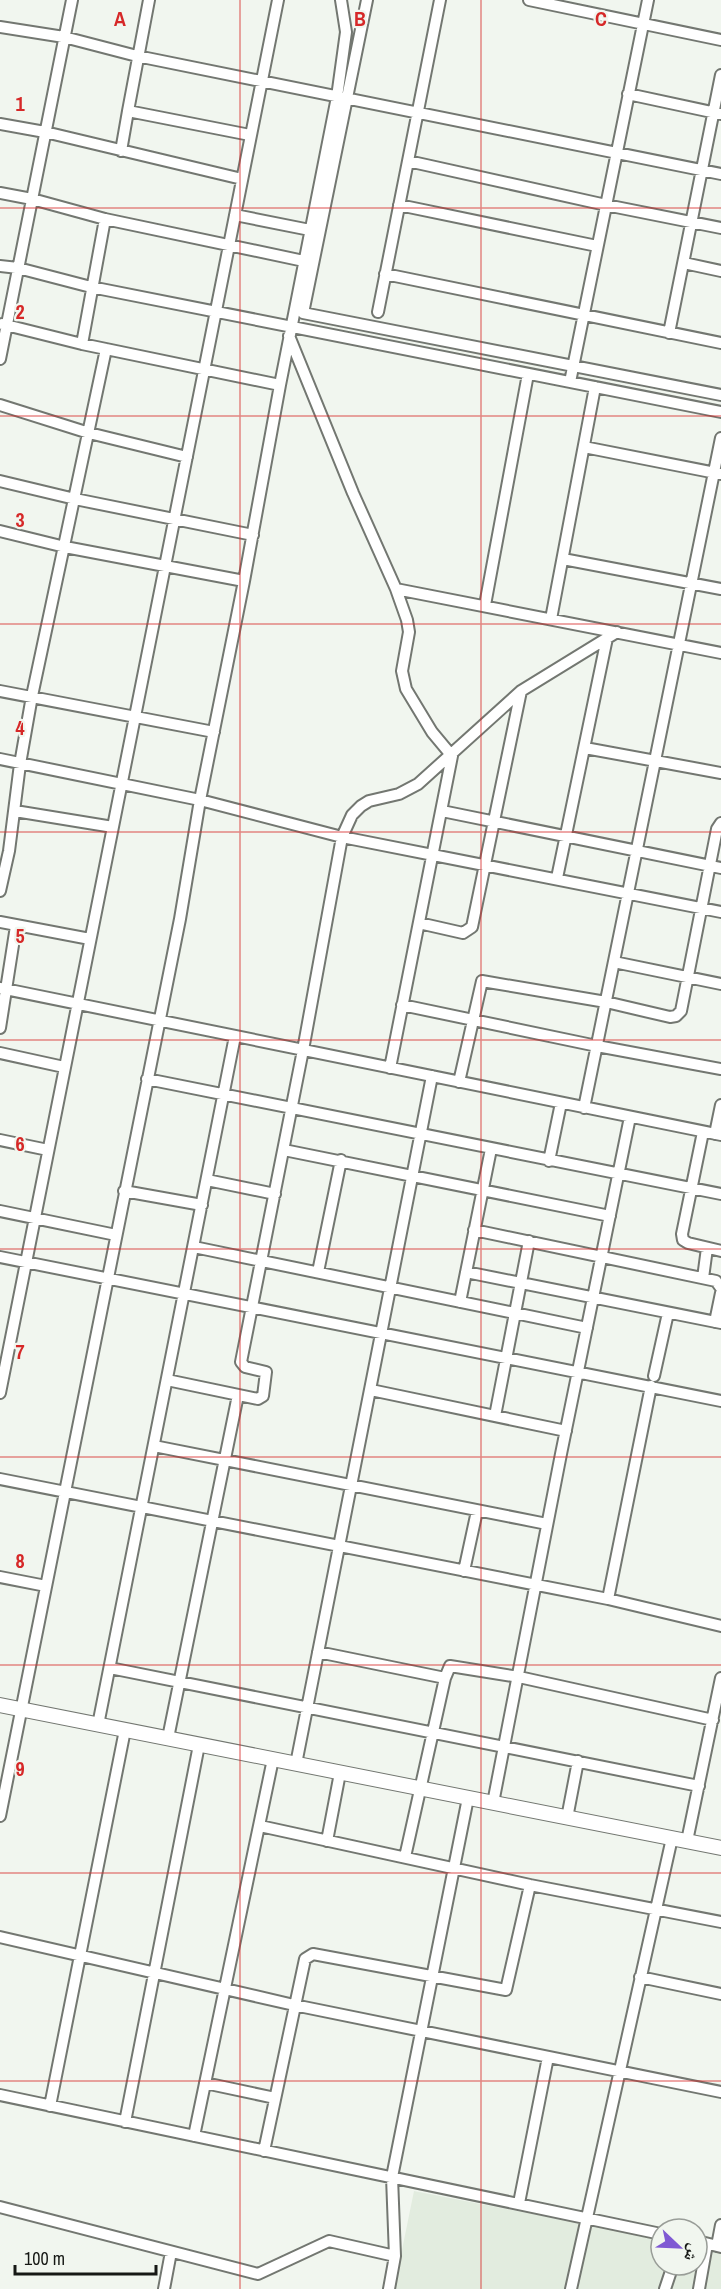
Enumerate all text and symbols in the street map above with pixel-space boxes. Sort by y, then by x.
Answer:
text: A [114,5,126,32]
text: B [354,5,366,32]
text: C [595,5,607,32]
text: 1 [15,90,25,117]
text: 2 [15,298,25,325]
text: 3 [15,506,25,533]
text: 4 [15,714,25,741]
text: 5 [15,922,25,949]
text: 6 [15,1130,25,1157]
text: 7 [15,1338,25,1365]
text: 8 [15,1547,25,1574]
text: 9 [15,1755,25,1782]
north arrow [649,2217,709,2277]
scale bar [15,2238,156,2276]
text: ش [679,2241,706,2265]
text: 100 m [24,2246,65,2271]

